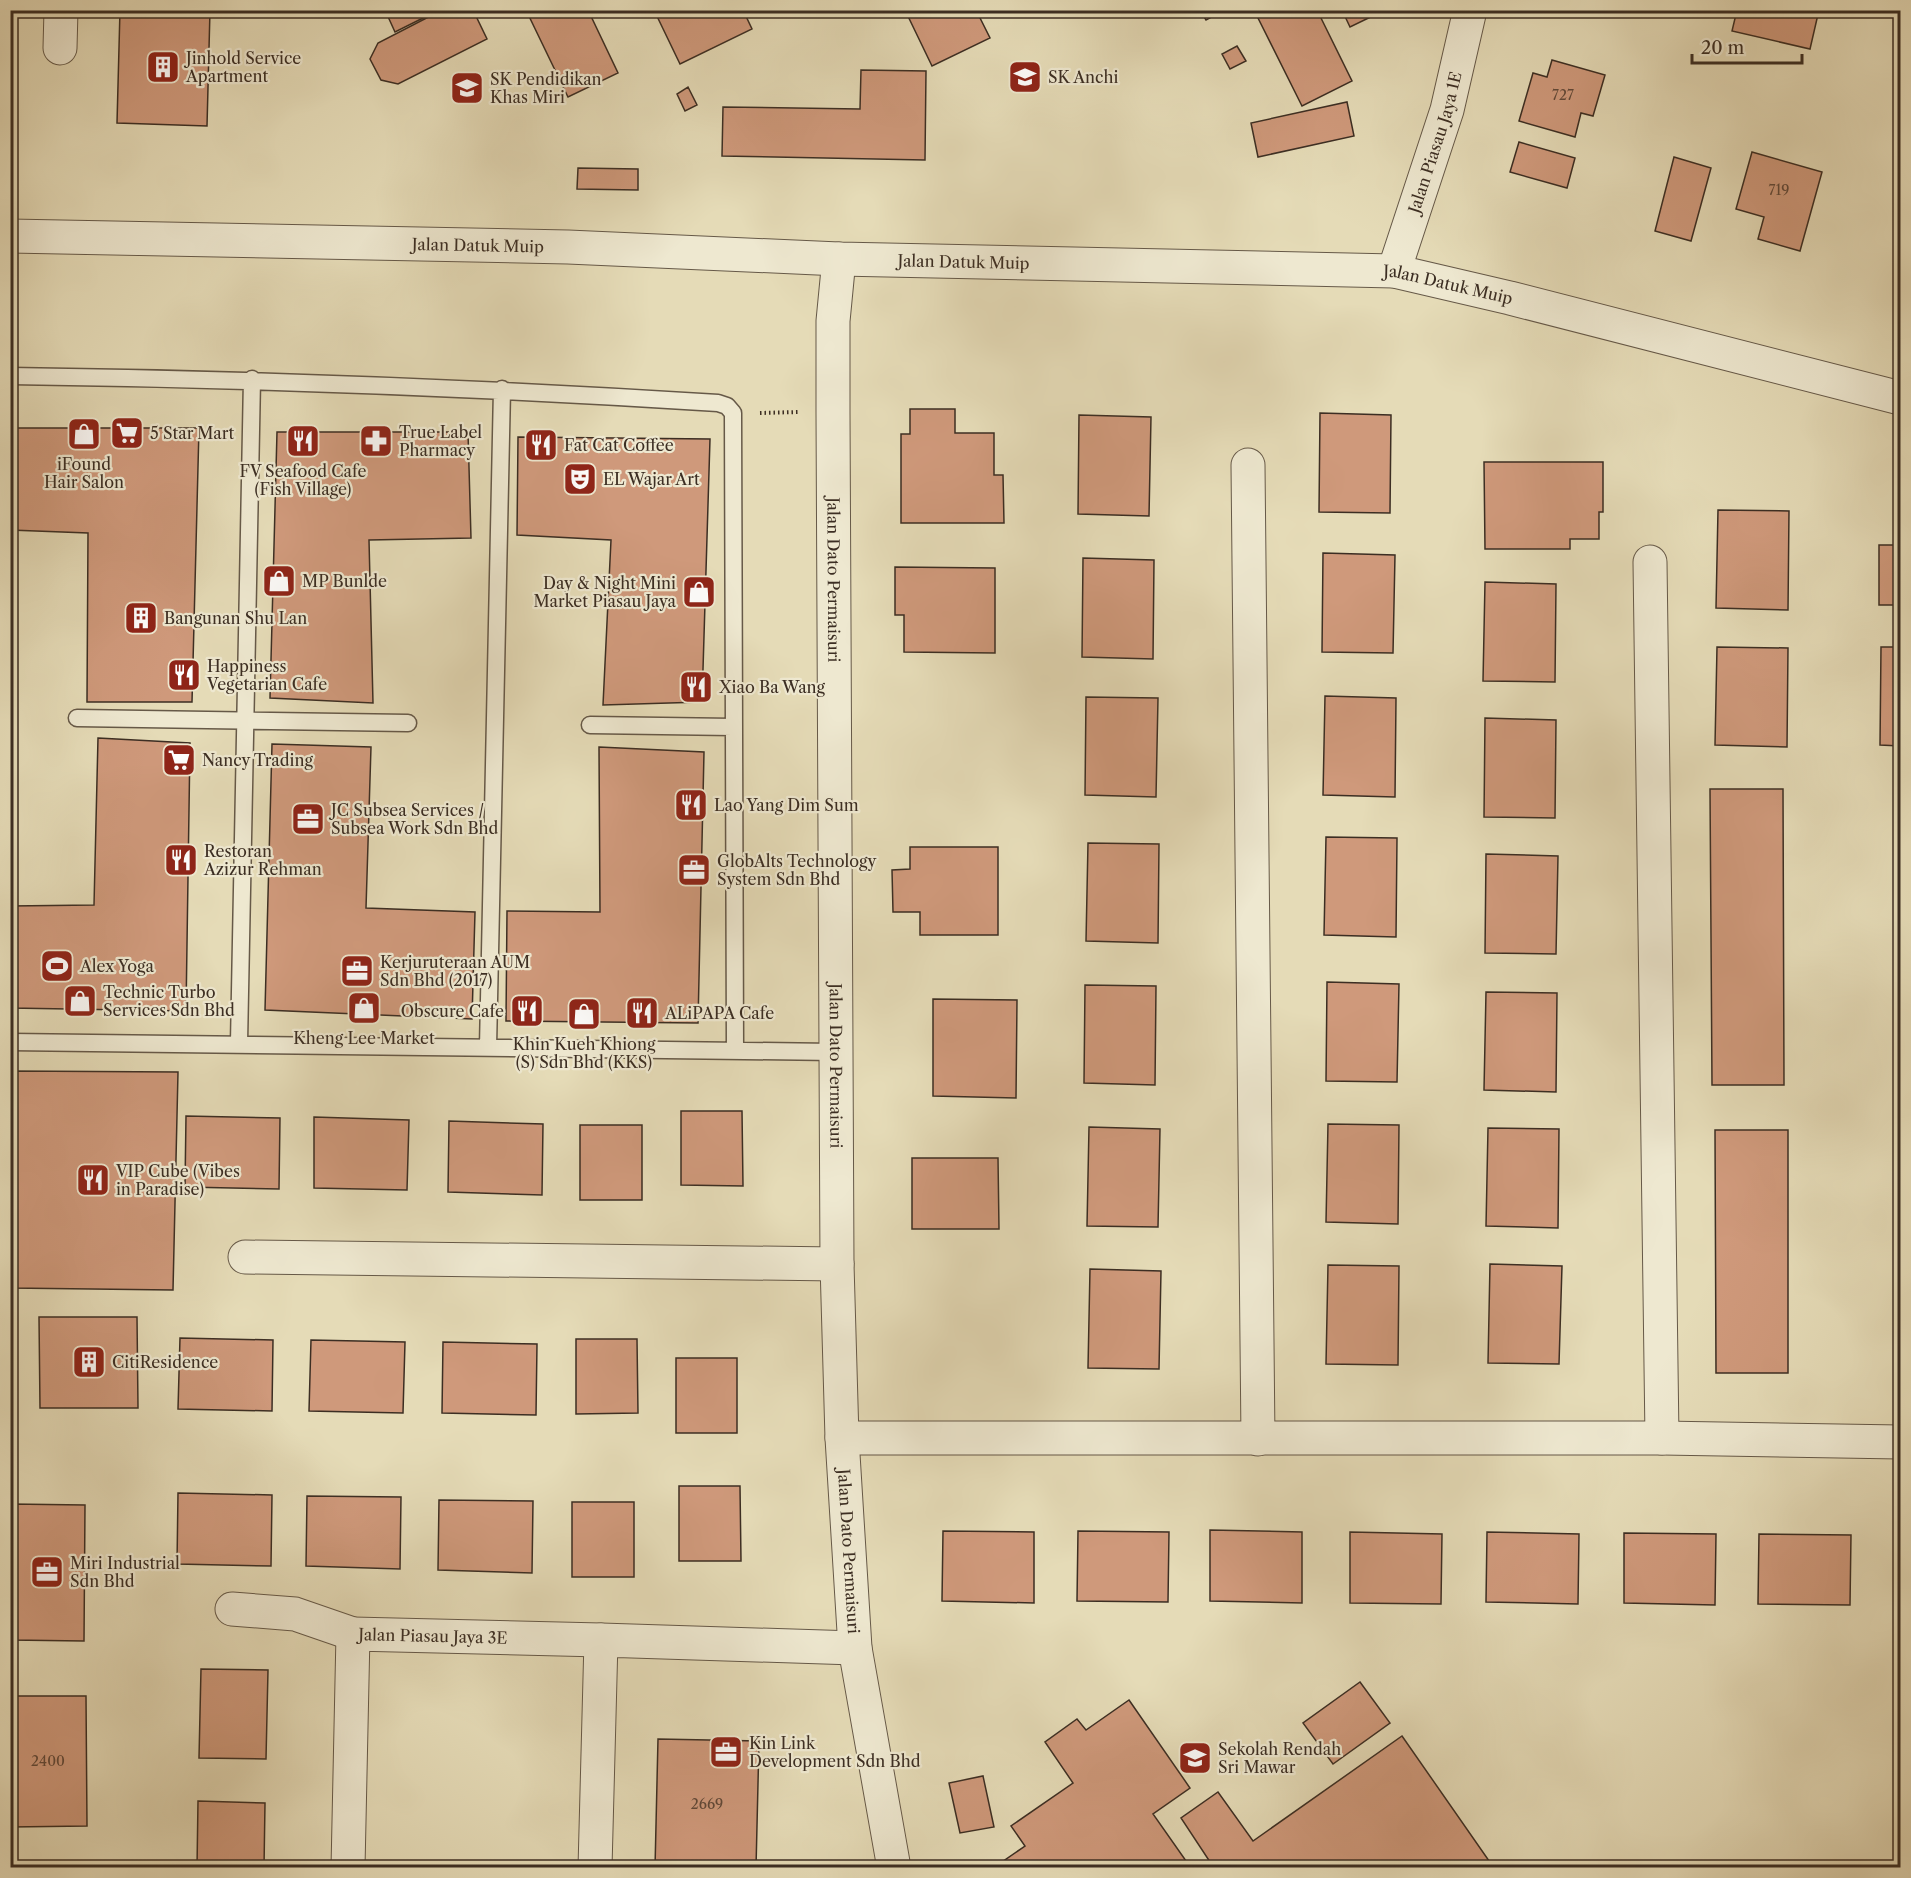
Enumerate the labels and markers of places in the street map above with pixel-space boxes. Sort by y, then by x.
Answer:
place label: Jinhold Service Apartment [183,48,301,86]
building icon: Jinhold Service Apartment [145,49,181,85]
school or university icon: SK Anchi [1007,59,1043,95]
place label: SK Anchi [1048,67,1119,87]
place label: SK Pendidikan Khas Miri [490,69,602,107]
school or university icon: SK Pendidikan Khas Miri [449,70,485,106]
supermarket icon: 5 Star Mart [109,415,145,451]
shop icon: iFound Hair Salon [66,416,102,452]
place label: True Label Pharmacy [399,422,482,460]
place label: 5 Star Mart [150,423,235,443]
restaurant icon: FV Seafood Cafe (Fish Village) [285,423,321,459]
pharmacy icon: True Label Pharmacy [358,423,394,459]
restaurant icon: Fat Cat Coffee [523,427,559,463]
place label: Fat Cat Coffee [564,435,674,455]
place label: iFound Hair Salon [44,454,124,492]
place label: FV Seafood Cafe (Fish Village) [240,461,366,499]
theatre icon: EL Wajar Art [562,461,598,497]
place label: EL Wajar Art [603,469,700,489]
shop icon: MP Bunlde [261,563,297,599]
place label: MP Bunlde [302,571,387,591]
place label: Day & Night Mini Market Piasau Jaya [533,573,677,611]
shop icon: Day & Night Mini Market Piasau Jaya [681,574,717,610]
building icon: Bangunan Shu Lan [123,600,159,636]
place label: Bangunan Shu Lan [164,608,307,628]
place label: Happiness Vegetarian Cafe [206,656,327,694]
restaurant icon: Happiness Vegetarian Cafe [166,657,202,693]
restaurant icon: Xiao Ba Wang [678,669,714,705]
place label: Xiao Ba Wang [718,677,826,697]
supermarket icon: Nancy Trading [161,742,197,778]
place label: Nancy Trading [202,750,313,770]
restaurant icon: Lao Yang Dim Sum [673,787,709,823]
place label: Lao Yang Dim Sum [714,795,859,815]
place label: JC Subsea Services / Subsea Work Sdn Bhd [328,800,499,838]
office icon: JC Subsea Services / Subsea Work Sdn Bhd [290,801,326,837]
place label: Restoran Azizur Rehman [203,841,322,879]
restaurant icon: Restoran Azizur Rehman [163,842,199,878]
place label: GlobAlts Technology System Sdn Bhd [717,851,878,889]
office icon: GlobAlts Technology System Sdn Bhd [676,852,712,888]
sports icon: Alex Yoga [39,948,75,984]
place label: Kerjuruteraan AUM Sdn Bhd (2017) [380,952,530,990]
office icon: Kerjuruteraan AUM Sdn Bhd (2017) [339,953,375,989]
place label: Alex Yoga [79,956,154,976]
place label: Technic Turbo Services Sdn Bhd [103,982,235,1020]
shop icon: Technic Turbo Services Sdn Bhd [62,983,98,1019]
shop icon: Kheng Lee Market [346,990,382,1026]
restaurant icon: Obscure Cafe [509,993,545,1029]
restaurant icon: ALiPAPA Cafe [624,995,660,1031]
shop icon: Khin Kueh Khiong (S) Sdn Bhd (KKS) [566,996,602,1032]
place label: Obscure Cafe [401,1001,504,1021]
place label: ALiPAPA Cafe [664,1003,774,1023]
place label: Kheng Lee Market [293,1028,435,1048]
place label: Khin Kueh Khiong (S) Sdn Bhd (KKS) [513,1034,656,1072]
place label: VIP Cube (Vibes in Paradise) [115,1161,240,1199]
restaurant icon: VIP Cube (Vibes in Paradise) [75,1162,111,1198]
building icon: CitiResidence [71,1344,107,1380]
place label: CitiResidence [112,1352,218,1372]
place label: Miri Industrial Sdn Bhd [70,1553,180,1591]
office icon: Miri Industrial Sdn Bhd [29,1554,65,1590]
place label: Kin Link Development Sdn Bhd [749,1733,921,1771]
office icon: Kin Link Development Sdn Bhd [708,1734,744,1770]
place label: Sekolah Rendah Sri Mawar [1218,1739,1341,1777]
school or university icon: Sekolah Rendah Sri Mawar [1177,1740,1213,1776]

